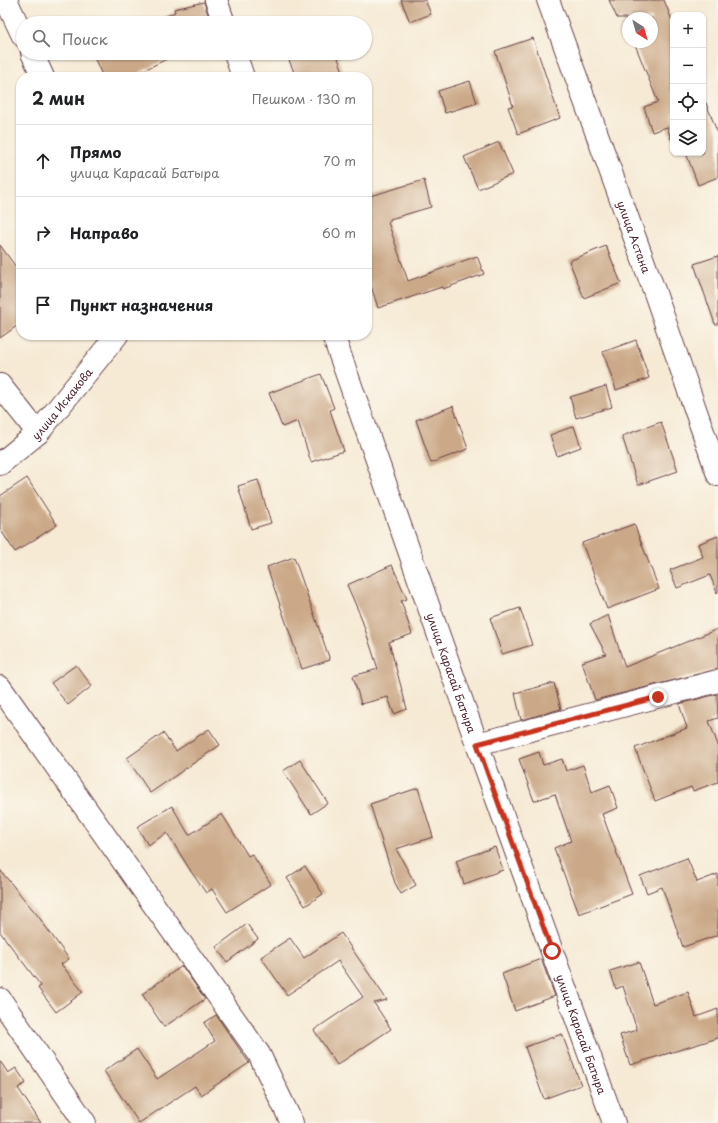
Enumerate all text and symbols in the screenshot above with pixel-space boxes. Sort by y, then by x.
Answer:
north arrow [622,12,658,48]
map controls [670,12,706,156]
button: + [670,12,706,48]
search box [16,16,372,60]
icon: search [30,27,52,49]
text: Поиск [62,27,108,50]
button: − [670,48,706,84]
button: locate [670,84,706,120]
text: 2 мин [32,85,85,111]
text: Пешком · 130 m [252,89,356,108]
button: layers [670,120,706,156]
text: Прямо [70,140,121,163]
icon: ahead [32,150,54,172]
text: 70 m [323,151,356,170]
text: улица Карасай Батыра [70,163,219,182]
street label: улица Астана [613,198,655,275]
text: Направо [70,221,139,244]
icon: right [32,222,54,244]
text: 60 m [322,223,356,242]
text: Пункт назначения [70,293,213,316]
icon: arrive [32,294,54,316]
street label: улица Искакова [28,364,96,443]
street label: улица Карасай Батыра [423,610,481,735]
route end [649,688,667,706]
route start [543,942,561,960]
street label: улица Карасай Батыра [552,972,611,1097]

